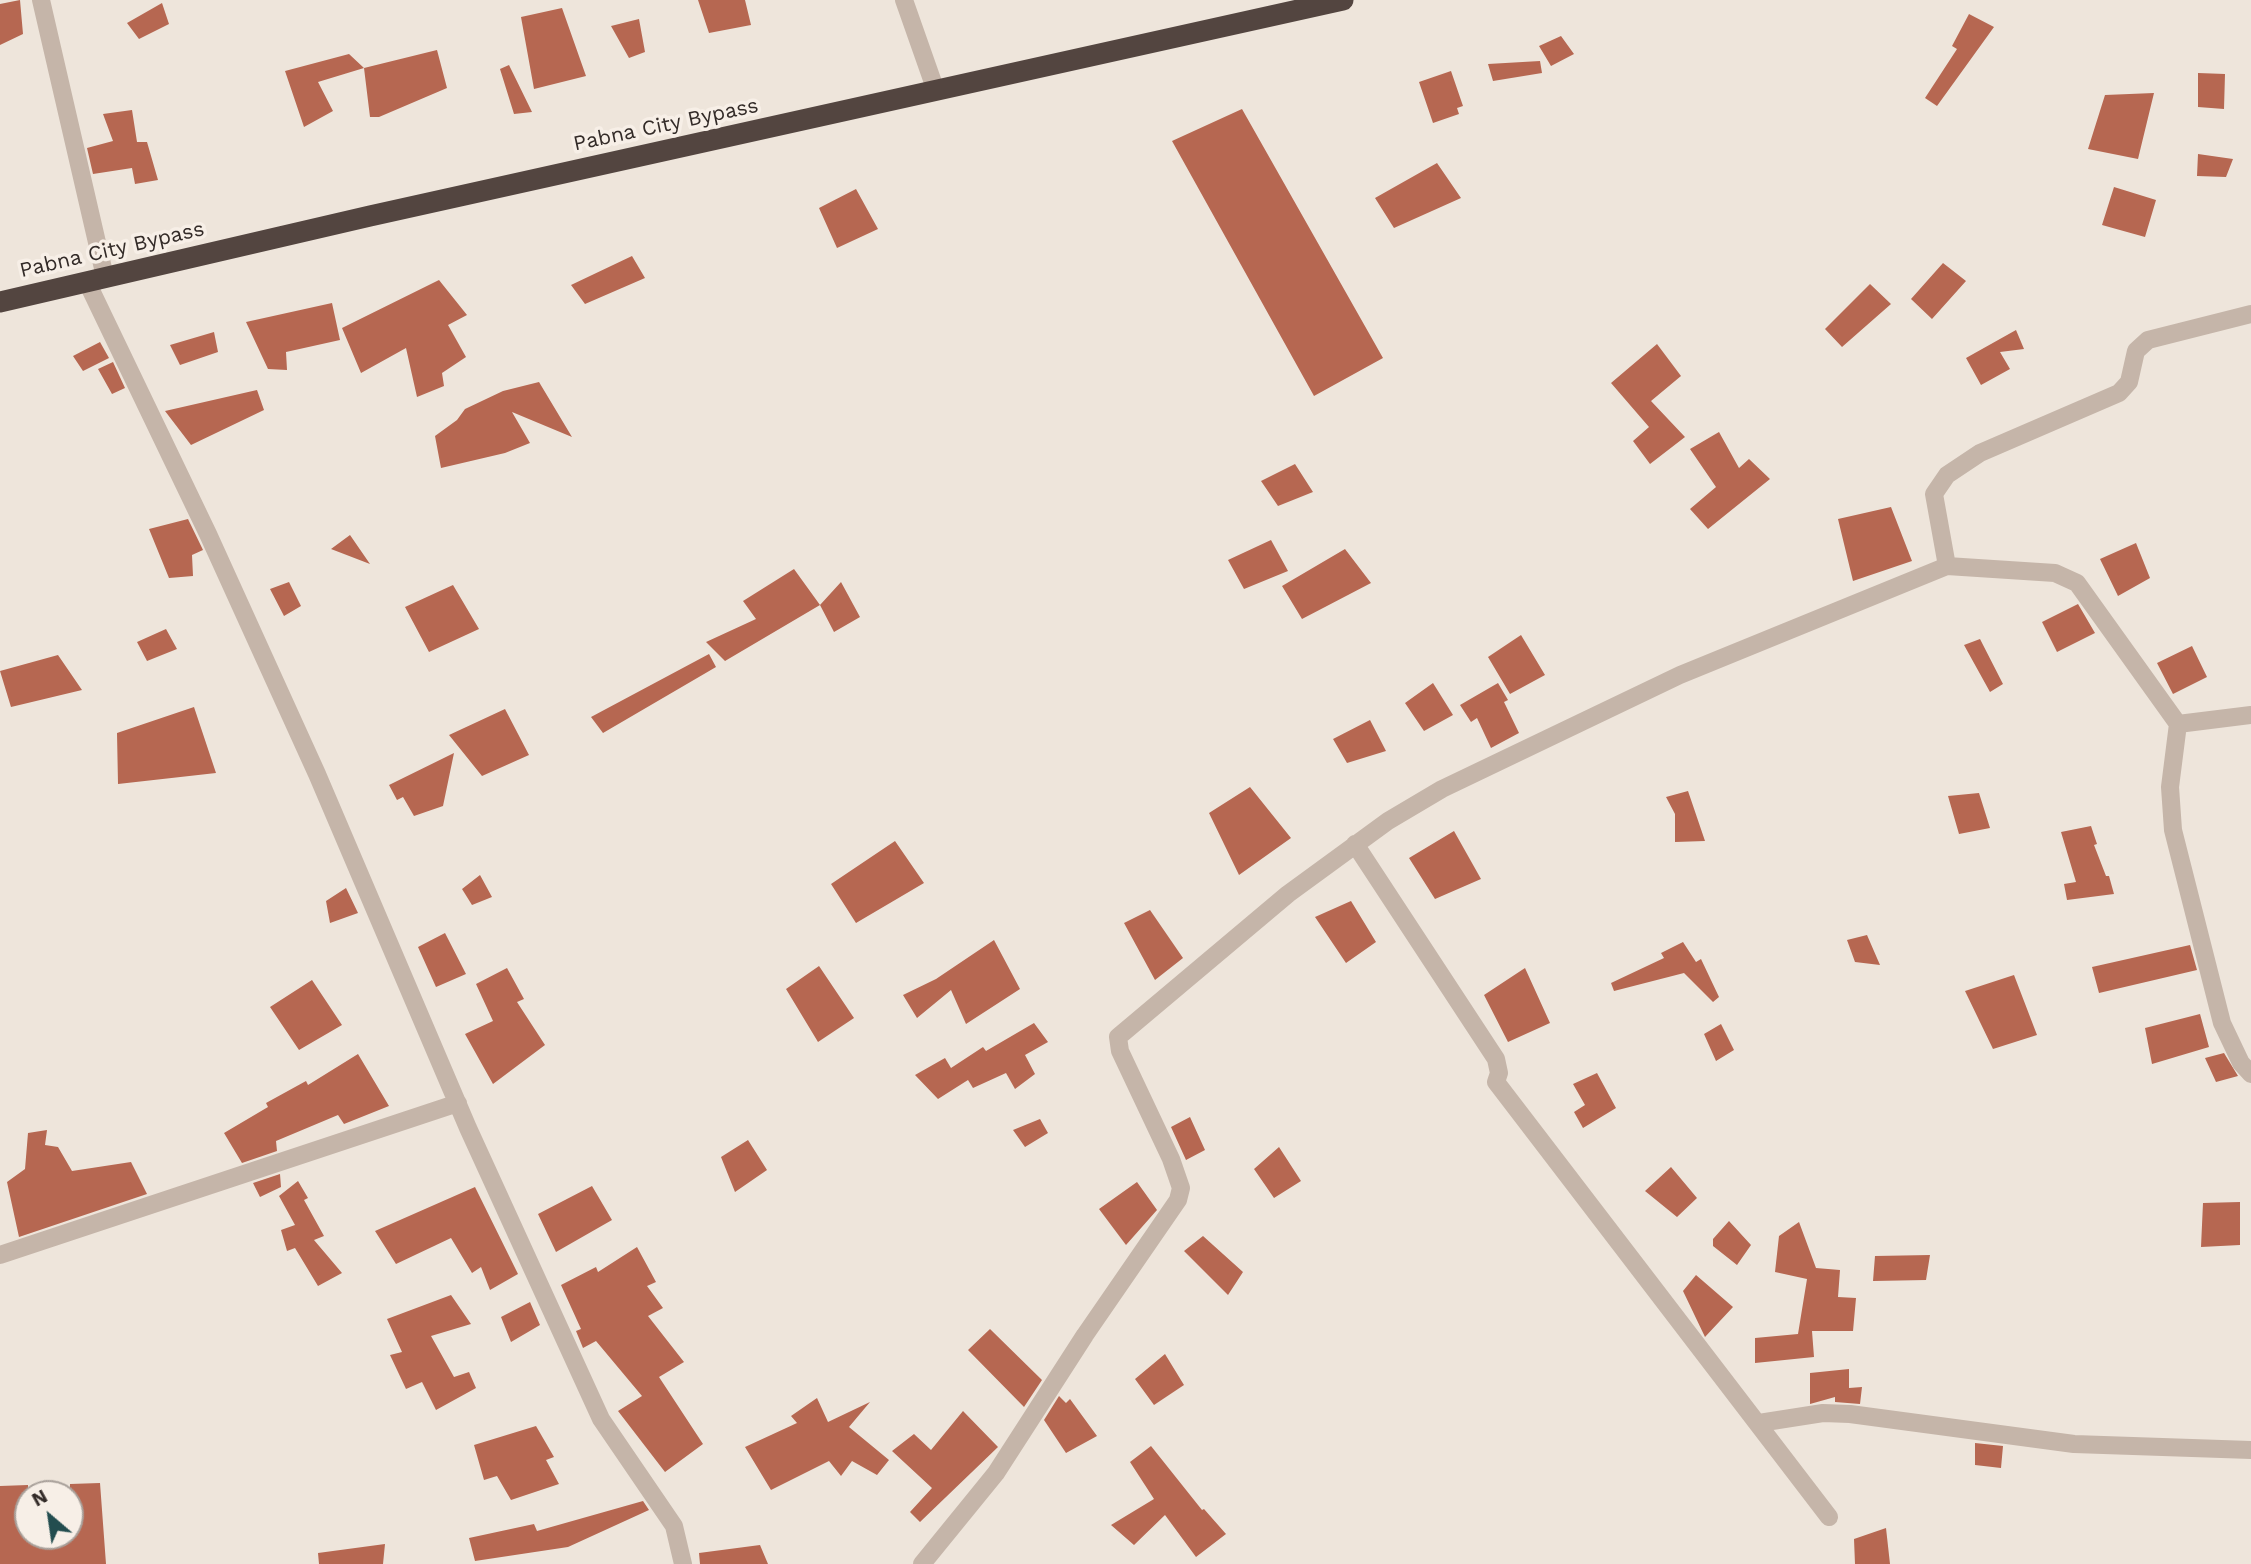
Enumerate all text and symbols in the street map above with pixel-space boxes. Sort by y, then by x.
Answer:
street label: Pabna City Bypass [571,93,761,157]
street label: Pabna City Bypass [17,217,207,283]
north arrow [14,1480,84,1550]
text: N [28,1484,51,1511]

